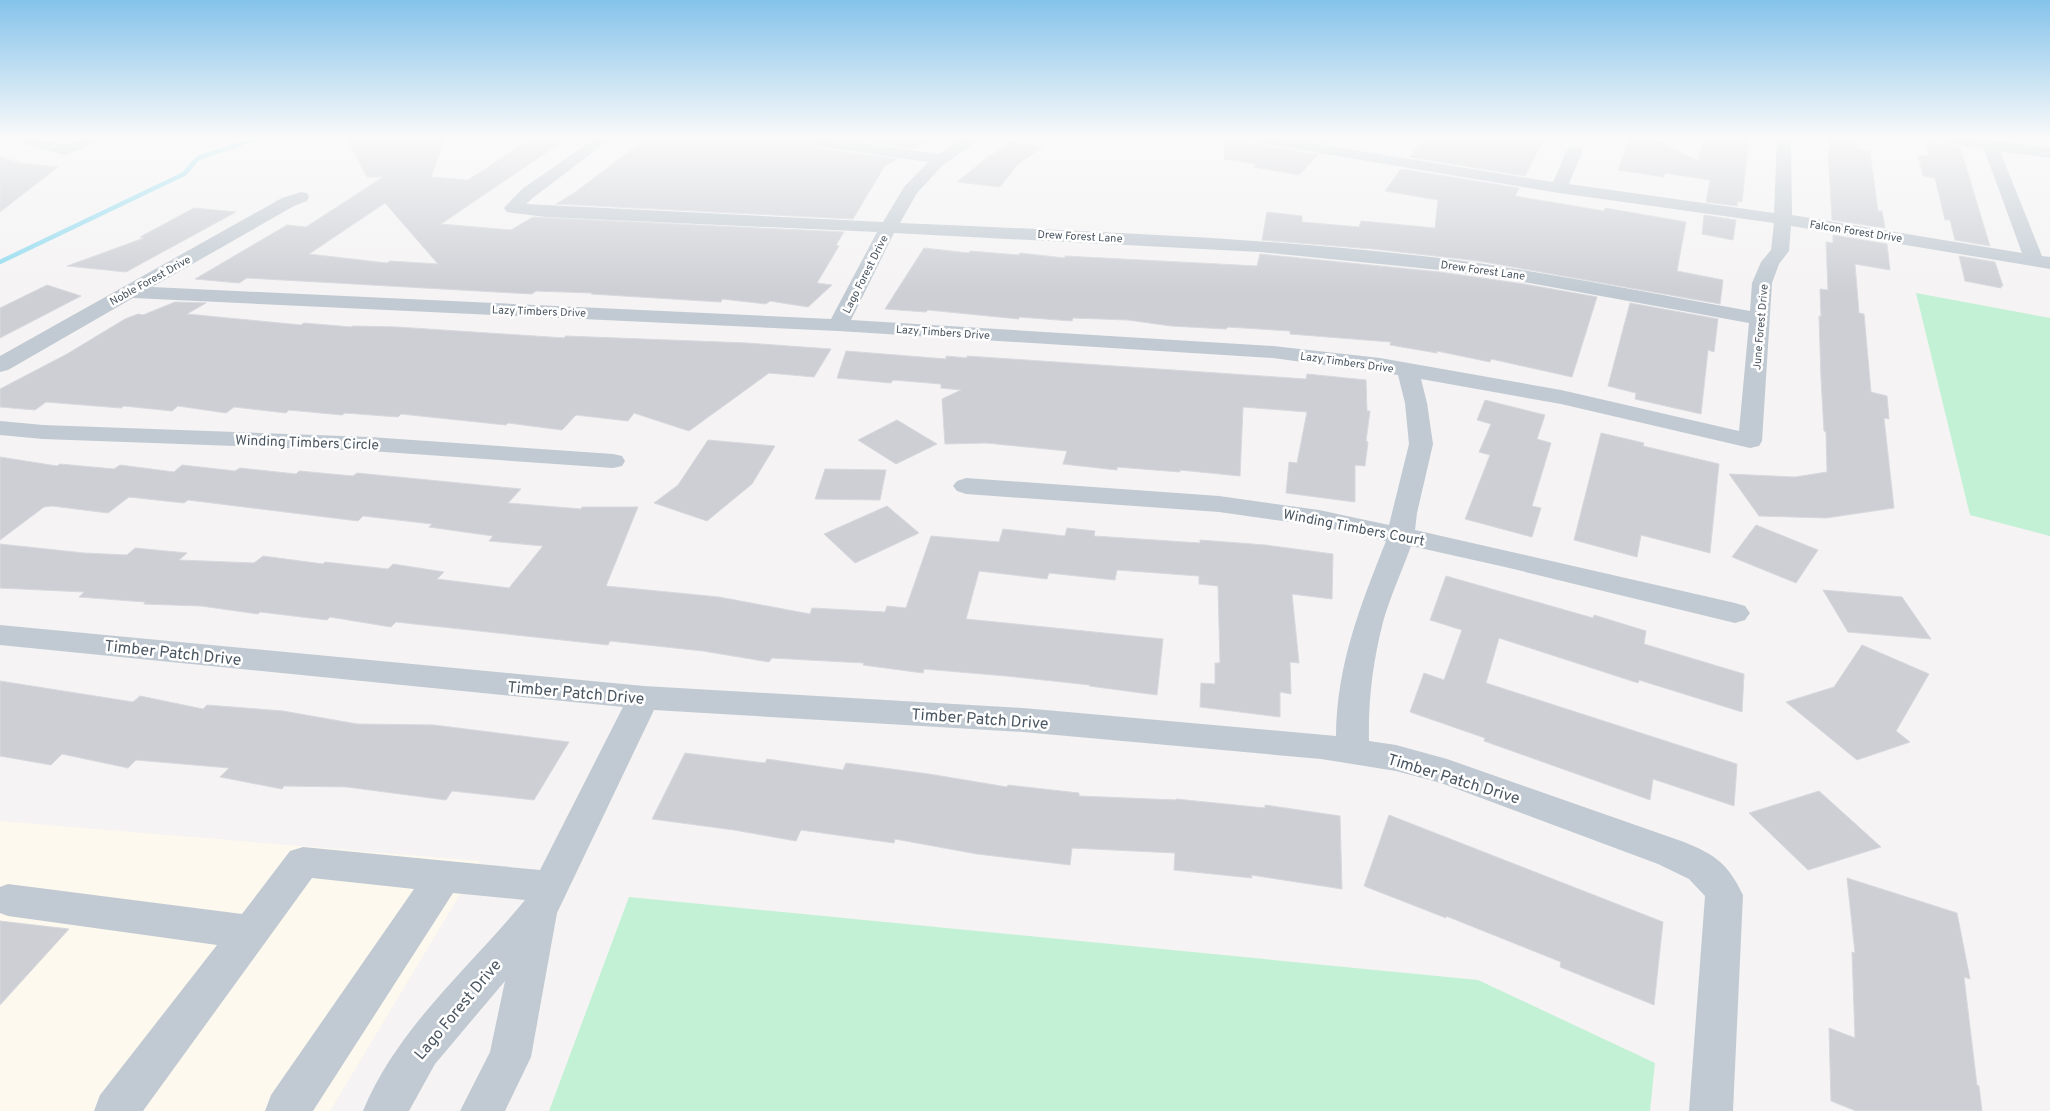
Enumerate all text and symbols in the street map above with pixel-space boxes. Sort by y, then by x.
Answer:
street label: Falcon Forest Drive [1809,218,1903,246]
street label: Drew Forest Lane [1037,228,1123,246]
street label: Lago Forest Drive [840,233,892,316]
street label: Noble Forest Drive [107,253,194,309]
street label: Drew Forest Lane [1440,258,1526,284]
street label: June Forest Drive [1750,283,1772,371]
street label: Lazy Timbers Drive [492,303,586,321]
street label: Lazy Timbers Drive [895,323,990,343]
street label: Lazy Timbers Drive [1299,349,1395,376]
street label: Winding Timbers Circle [235,432,379,455]
street label: Winding Timbers Court [1281,506,1426,551]
street label: Timber Patch Drive [103,637,242,671]
street label: Timber Patch Drive [506,678,645,710]
street label: Timber Patch Drive [911,705,1049,735]
street label: Timber Patch Drive [1385,750,1522,810]
street label: Lago Forest Drive [411,956,506,1065]

